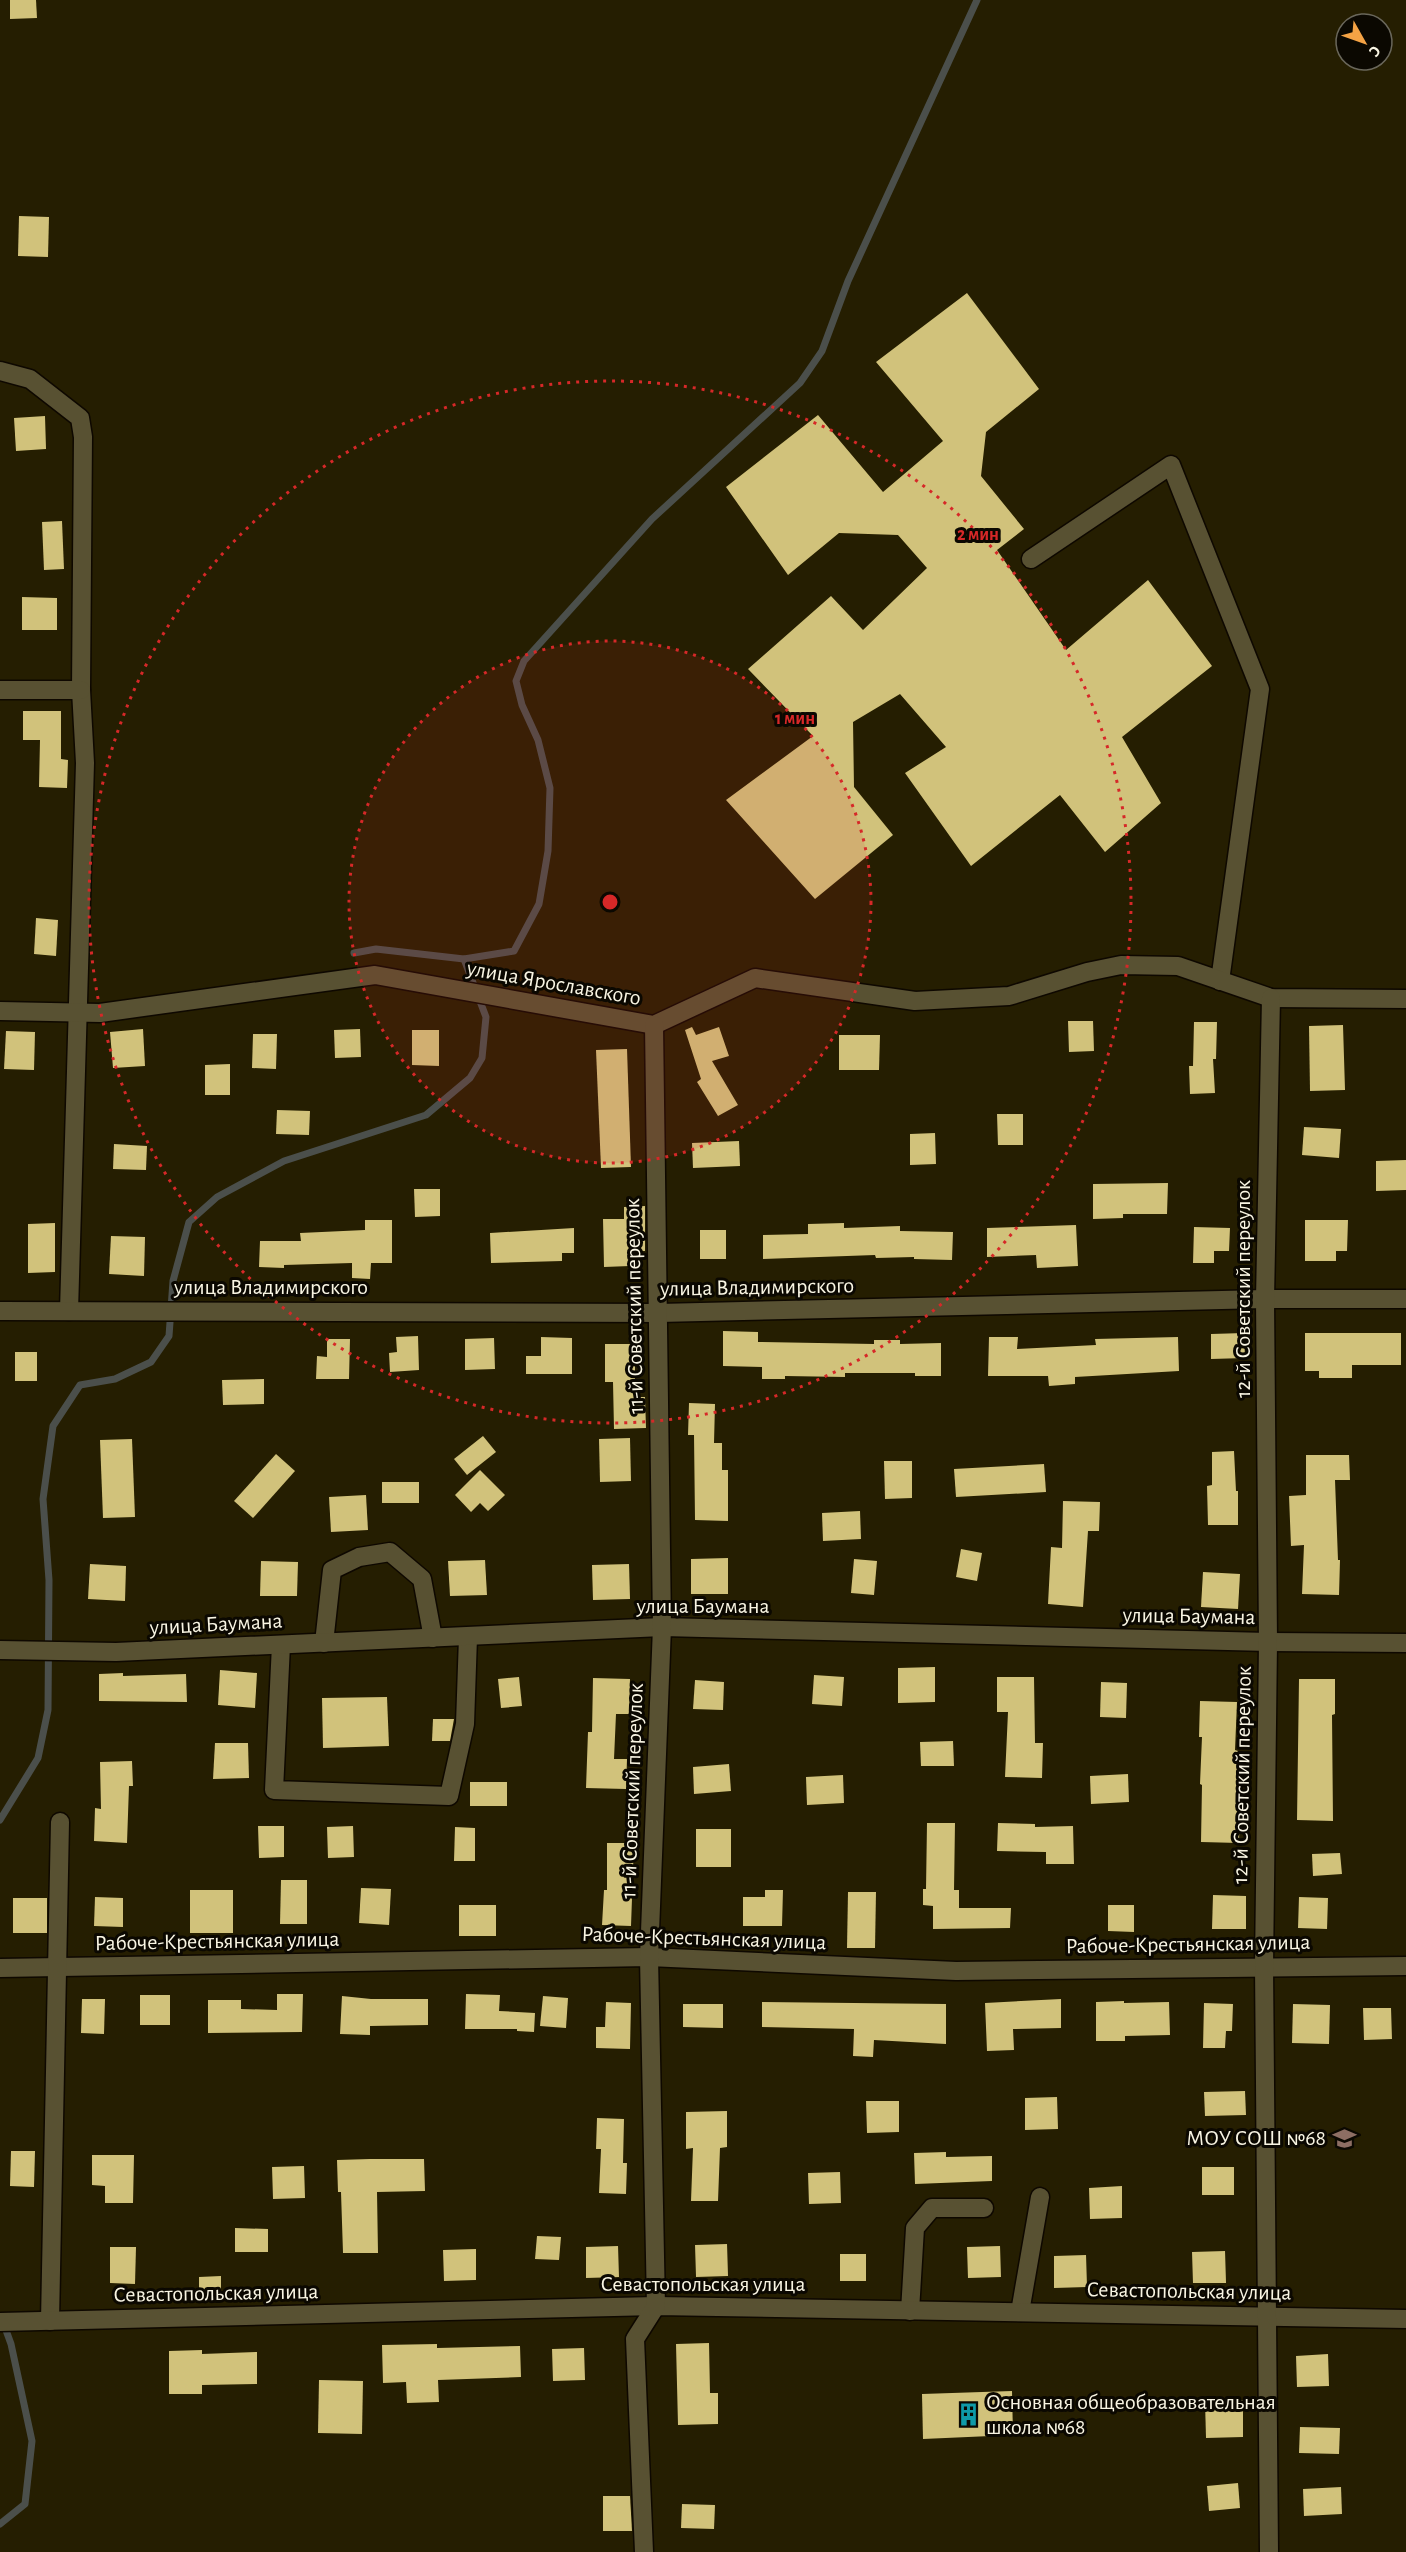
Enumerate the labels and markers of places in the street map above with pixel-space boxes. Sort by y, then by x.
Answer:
centre of rings [600,892,620,912]
school or university icon: МОУ СОШ №68 [1331,2125,1357,2151]
place label: МОУ СОШ №68 [1186,2127,1326,2149]
place label: Основная общеобразовательная школа №68 [986,2391,1276,2438]
building icon: Основная общеобразовательная школа №68 [955,2402,981,2428]

